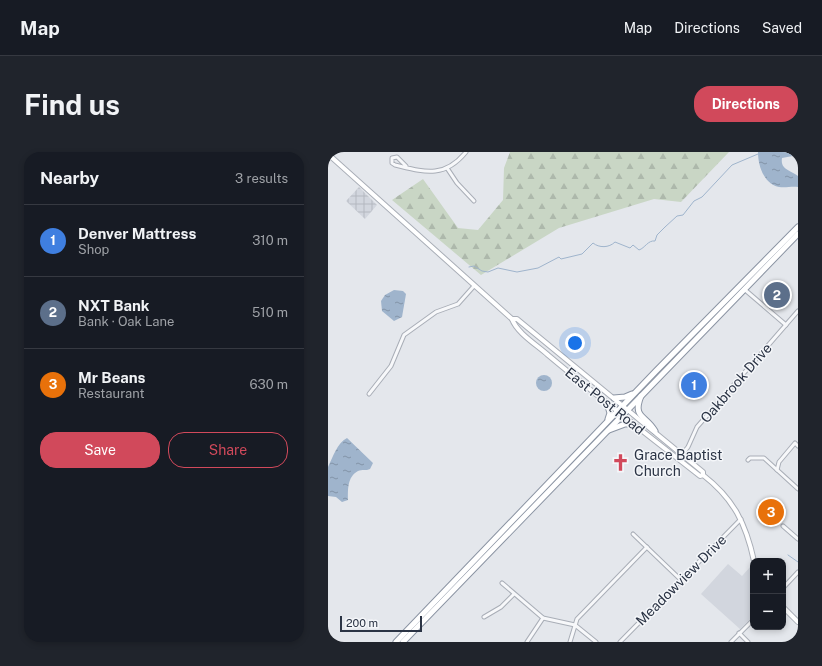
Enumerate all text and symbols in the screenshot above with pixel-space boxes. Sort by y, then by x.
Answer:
text: Map [20,17,60,39]
text: Map [624,20,652,36]
text: Directions [674,20,740,36]
text: Saved [762,20,802,36]
button: Directions [694,86,798,122]
text: Find us [24,88,120,121]
text: Nearby [40,168,99,188]
text: 3 results [235,171,288,186]
text: Denver Mattress [78,225,196,242]
text: 1 [50,233,56,248]
text: 310 m [252,233,288,248]
text: Shop [78,242,109,257]
pin: 2 [764,280,790,310]
text: NXT Bank [78,297,150,314]
text: 2 [49,305,57,320]
text: 510 m [252,305,288,320]
text: Bank · Oak Lane [78,314,174,329]
your location [565,333,585,353]
street label: Oakbrook Drive [697,340,775,426]
street label: East Post Road [562,364,648,438]
text: Mr Beans [78,369,146,386]
pin: 1 [681,370,707,400]
text: 3 [49,377,57,392]
text: 630 m [250,377,288,392]
text: Restaurant [78,386,144,401]
button: Save [40,432,160,468]
button: Share [168,432,288,468]
place label: Grace Baptist Church [634,447,722,479]
church icon: Grace Baptist Church [611,453,631,473]
pin: 3 [758,497,784,527]
street label: Meadowview Drive [632,531,730,629]
map controls [750,558,786,630]
button: + [750,558,786,594]
button: − [750,594,786,630]
scale bar [340,614,422,633]
text: 200 m [346,617,378,629]

